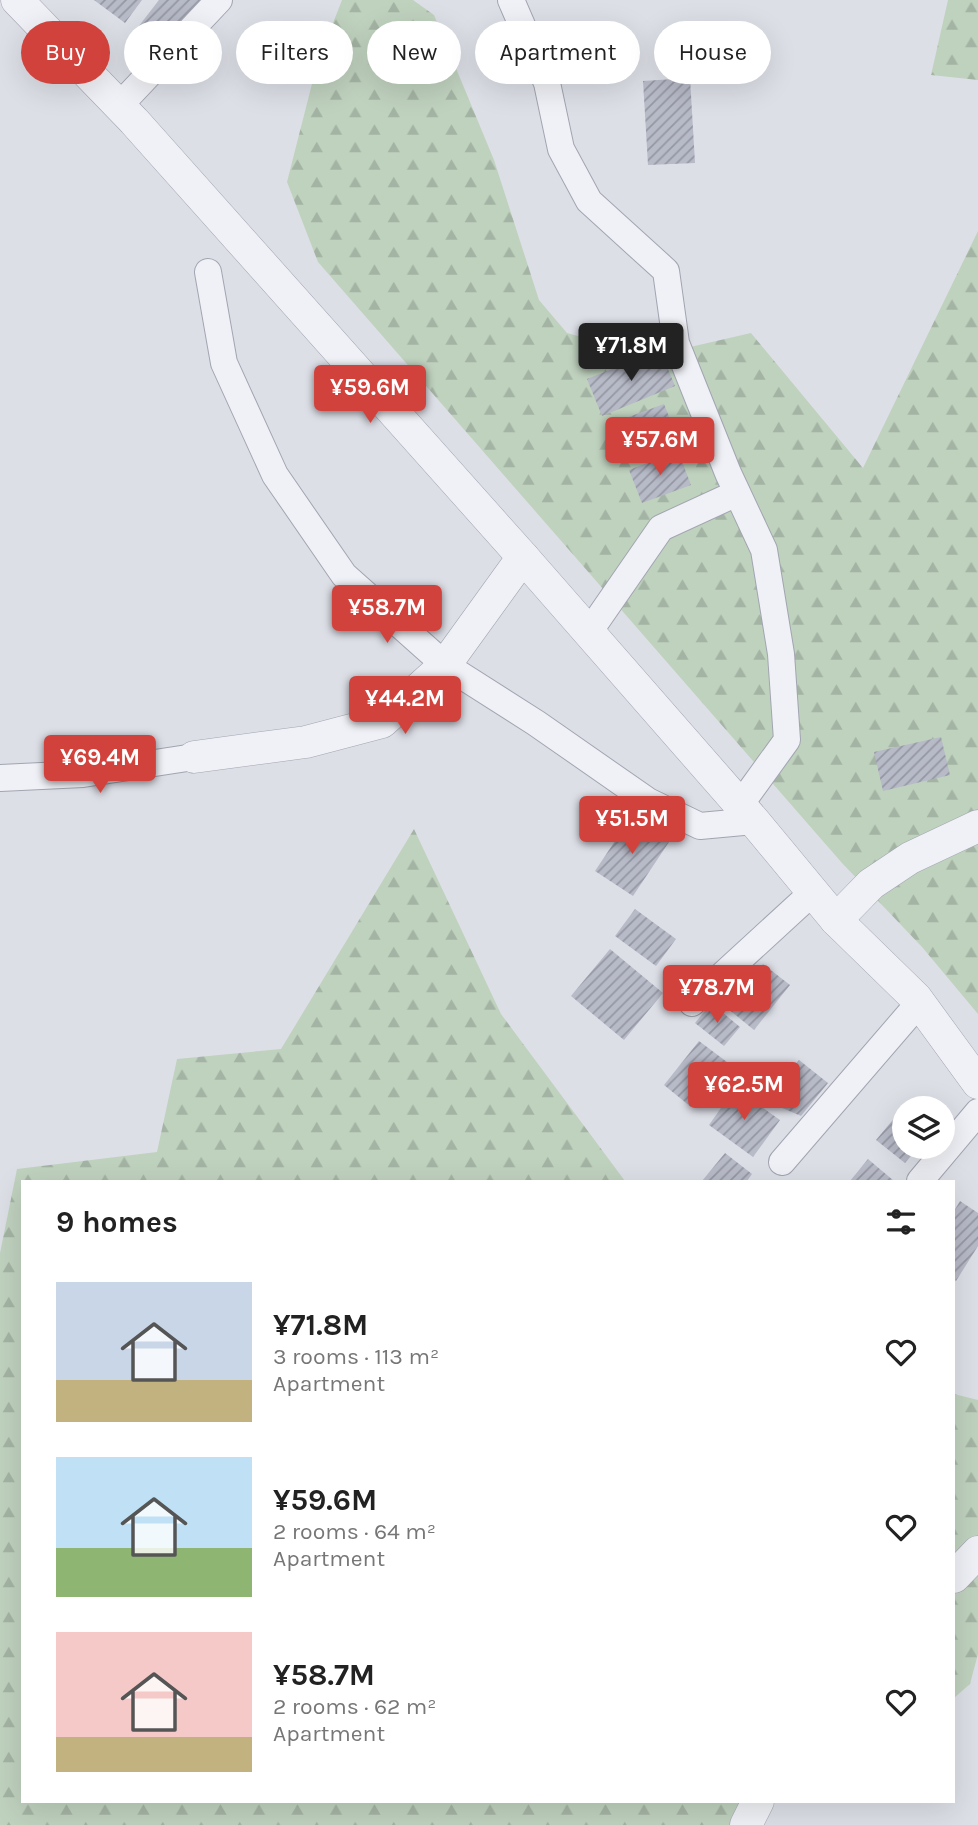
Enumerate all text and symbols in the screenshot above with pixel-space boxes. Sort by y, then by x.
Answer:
chip: Buy [21,21,110,84]
chip: Rent [124,21,222,84]
chip: Filters [236,21,353,84]
chip: New [367,21,461,84]
chip: Apartment [475,21,640,84]
chip: House [654,21,771,84]
pin: ¥71.8M [574,324,688,383]
text: ¥71.8M [594,332,668,359]
pin: ¥59.6M [313,366,427,425]
text: ¥59.6M [330,374,410,401]
pin: ¥57.6M [603,418,717,477]
text: ¥57.6M [621,426,699,453]
pin: ¥58.7M [330,586,444,645]
text: ¥58.7M [348,594,426,621]
pin: ¥44.2M [348,676,462,736]
text: ¥44.2M [365,685,445,712]
pin: ¥69.4M [43,736,157,795]
text: ¥69.4M [60,744,140,771]
pin: ¥51.5M [575,796,689,856]
text: ¥51.5M [595,805,669,832]
pin: ¥78.7M [660,965,774,1025]
text: ¥78.7M [679,974,755,1001]
pin: ¥62.5M [687,1062,801,1122]
text: ¥62.5M [704,1071,784,1098]
map controls [892,1096,955,1159]
button: layers [892,1096,955,1159]
icon: filters [882,1203,920,1241]
text: 9 homes [56,1204,178,1240]
text: ¥71.8M [273,1307,368,1343]
icon: home [112,1310,196,1394]
icon: heart [882,1333,920,1371]
text: 3 rooms · 113 m² [273,1343,439,1370]
text: Apartment [273,1370,385,1397]
text: ¥59.6M [273,1482,377,1518]
icon: home [112,1485,196,1569]
icon: heart [882,1508,920,1546]
text: 2 rooms · 64 m² [273,1518,436,1545]
text: Apartment [273,1545,385,1572]
text: ¥58.7M [273,1657,375,1693]
icon: home [112,1660,196,1744]
icon: heart [882,1683,920,1721]
text: 2 rooms · 62 m² [273,1693,437,1720]
text: Apartment [273,1720,385,1747]

